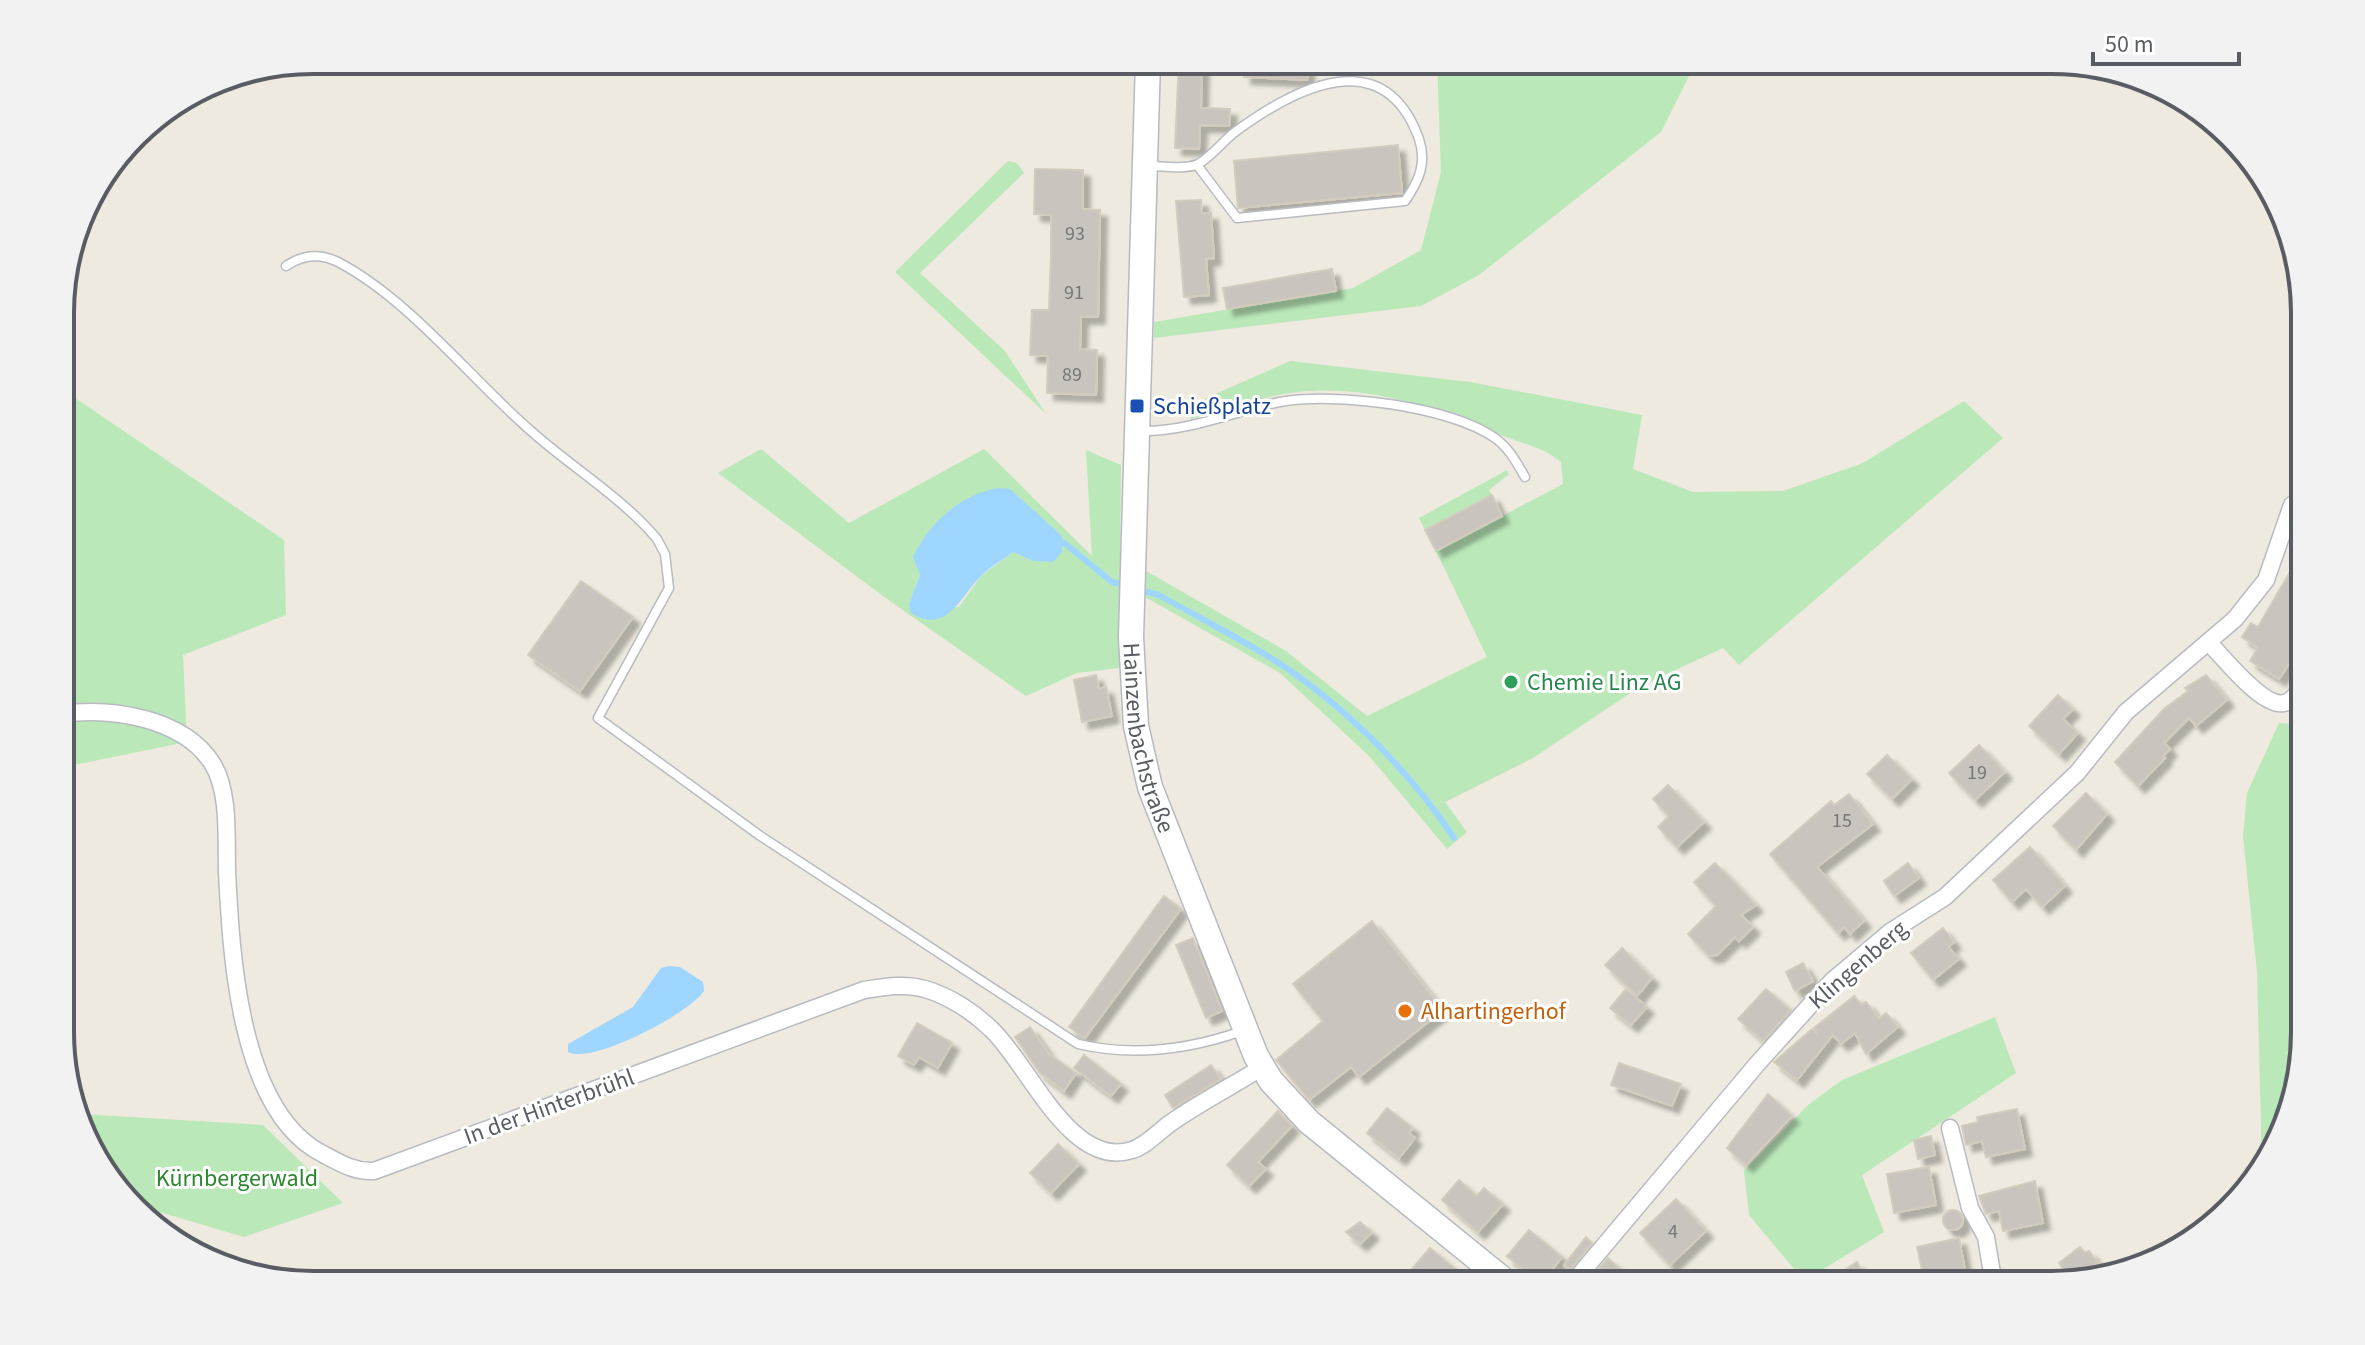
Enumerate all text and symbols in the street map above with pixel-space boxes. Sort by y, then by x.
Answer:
scale bar [2093,16,2239,66]
text: 50 m [2105,27,2154,62]
house number: 93 [1065,220,1085,248]
house number: 91 [1064,279,1084,307]
house number: 89 [1062,361,1082,389]
place label: Schießplatz [1153,389,1271,424]
marker: Schießplatz [1128,397,1146,415]
street label: Hainzenbachstraße [1114,642,1184,838]
place label: Chemie Linz AG [1527,665,1681,700]
marker: Chemie Linz AG [1502,673,1520,691]
house number: 19 [1967,759,1987,787]
house number: 15 [1832,807,1852,835]
street label: Klingenberg [1801,912,1915,1018]
place label: Alhartingerhof [1421,994,1567,1029]
marker: Alhartingerhof [1396,1002,1414,1020]
street label: In der Hinterbrühl [459,1060,639,1154]
park label: Kürnbergerwald [156,1161,318,1196]
house number: 4 [1668,1218,1678,1246]

